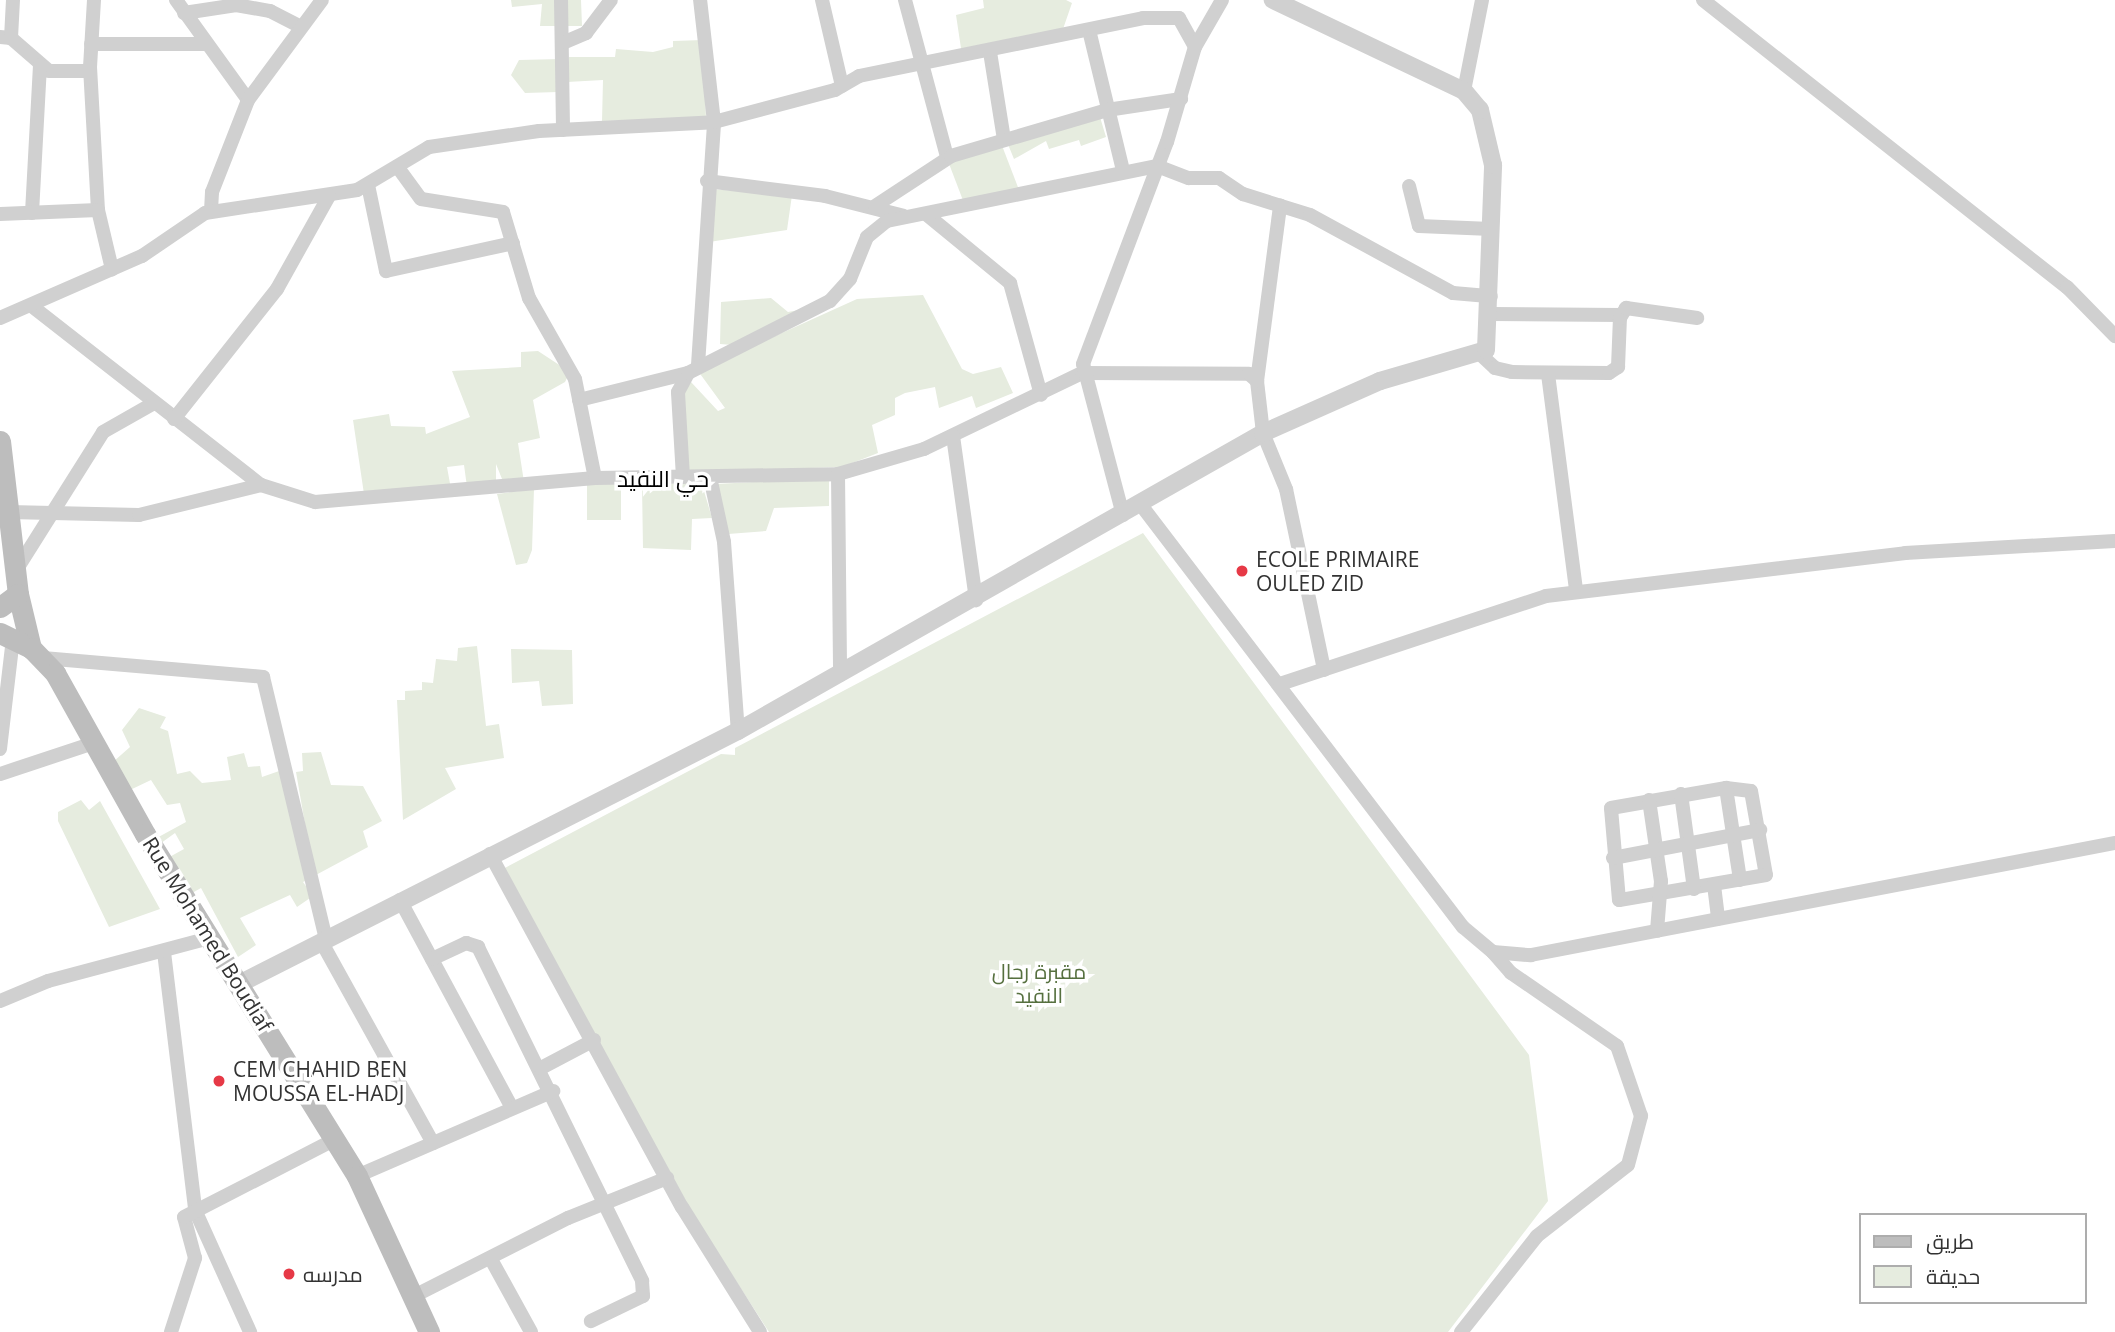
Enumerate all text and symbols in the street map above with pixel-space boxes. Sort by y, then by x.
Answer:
district label: حي النفيد [617,464,709,492]
place label: ECOLE PRIMAIRE OULED ZID [1256,546,1419,596]
marker: ECOLE PRIMAIRE OULED ZID [1234,563,1250,579]
street label: Rue Mohamed Boudiaf [138,832,278,1036]
park label: مقبرة رجال النفيد [992,958,1086,1008]
place label: CEM CHAHID BEN MOUSSA EL-HADJ [233,1056,407,1106]
marker: CEM CHAHID BEN MOUSSA EL-HADJ [211,1073,227,1089]
legend [1860,1213,2087,1304]
text: طريق [1926,1227,1974,1255]
place label: مدرسه [303,1261,363,1287]
text: حديقة [1926,1262,1980,1290]
marker: مدرسه [281,1266,297,1282]

